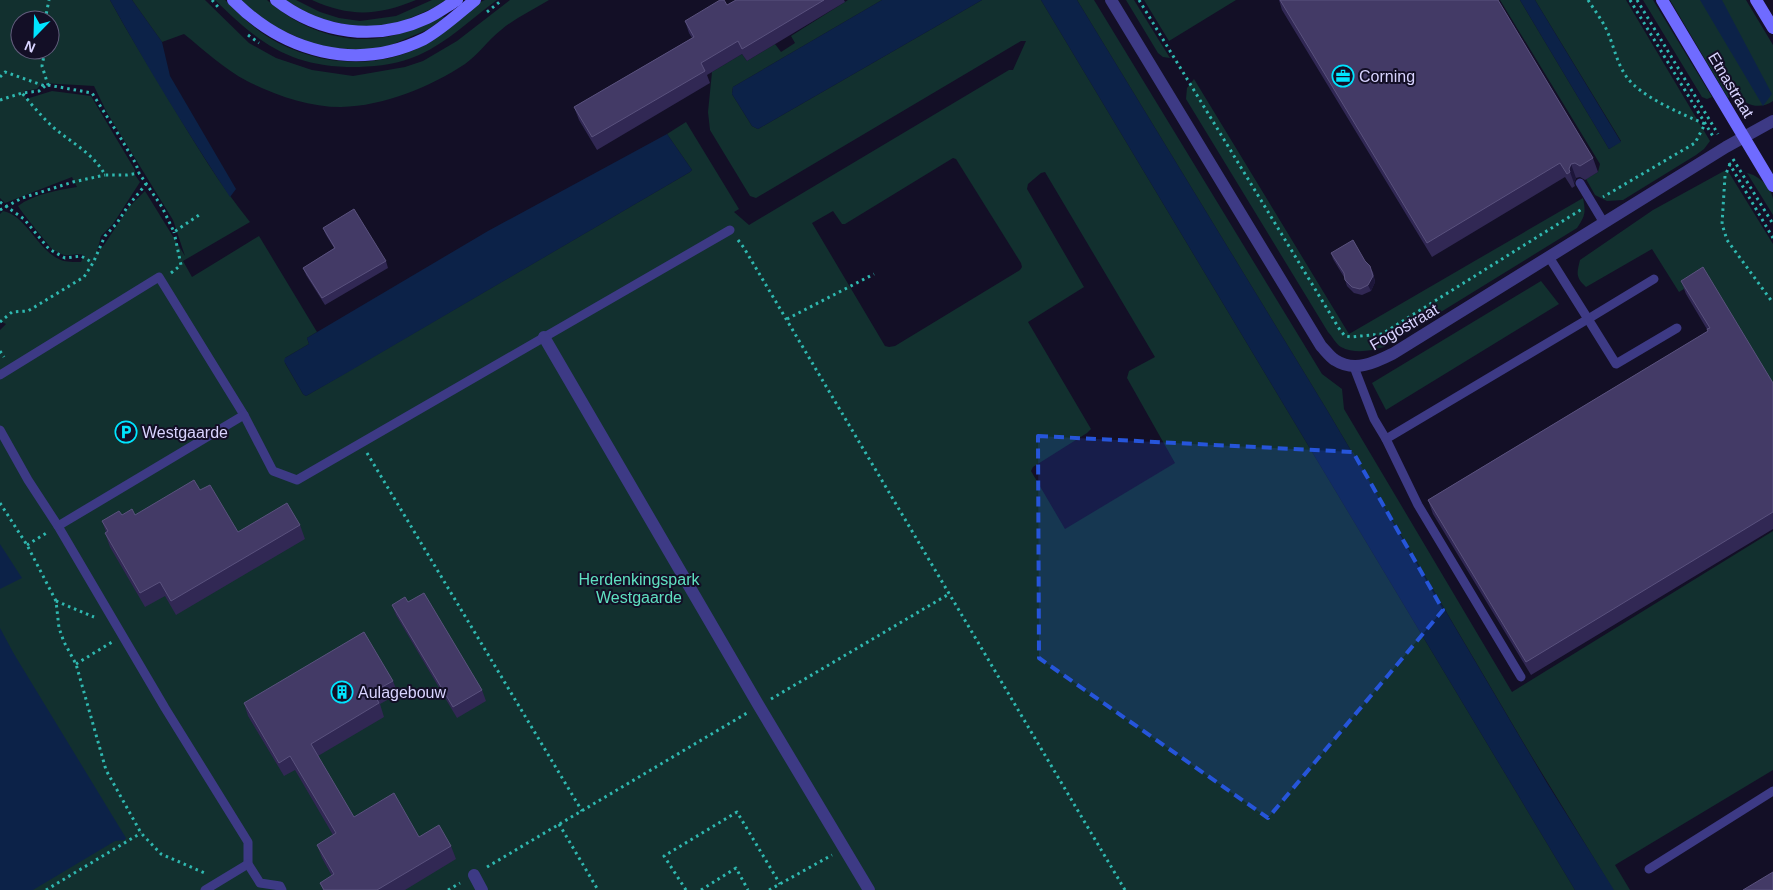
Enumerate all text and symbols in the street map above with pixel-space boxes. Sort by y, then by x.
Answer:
north arrow [10,10,60,60]
text: N [22,38,38,56]
street label: Etnastraat [1705,49,1757,121]
office icon: Corning [1331,64,1355,88]
place label: Corning [1359,68,1415,85]
street label: Fogostraat [1367,300,1442,353]
parking icon: Westgaarde [114,420,138,444]
place label: Westgaarde [142,424,228,441]
park label: Herdenkingspark Westgaarde [579,571,700,606]
building icon: Aulagebouw [330,680,354,704]
place label: Aulagebouw [358,684,447,701]

